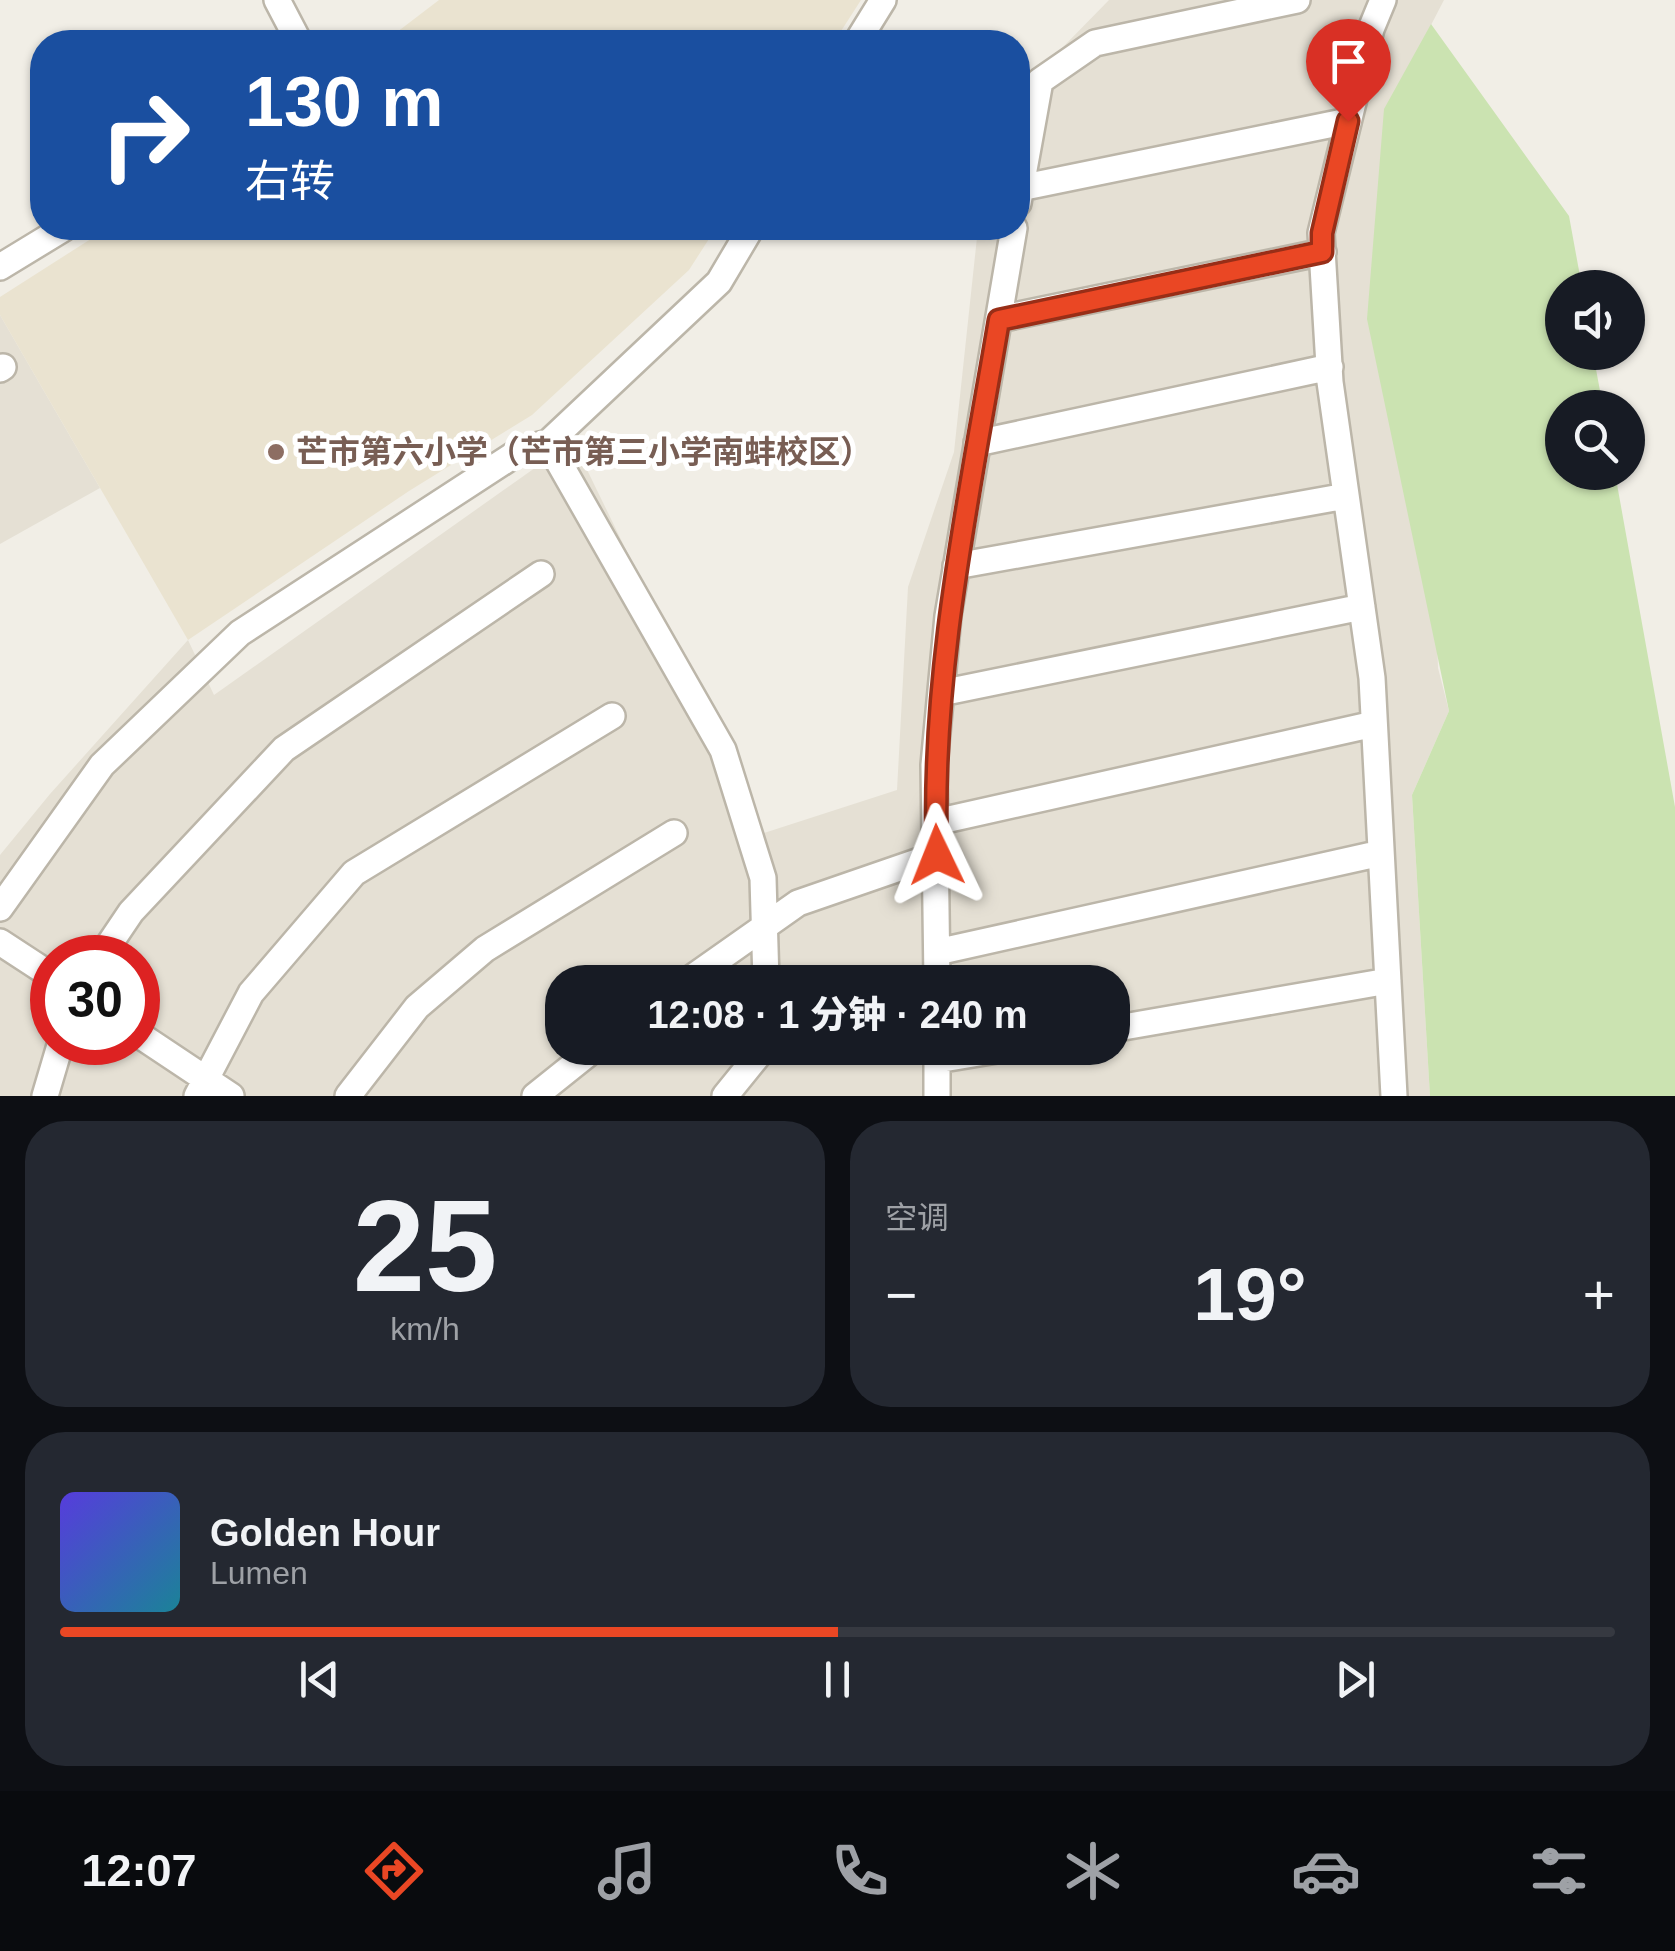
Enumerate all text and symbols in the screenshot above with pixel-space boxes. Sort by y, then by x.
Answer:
pin [1306,19,1391,122]
icon: arrive [1321,34,1376,89]
text: 130 m [245,63,443,141]
icon: right [80,70,210,200]
text: 右转 [245,156,335,207]
map controls [1545,270,1645,490]
button: sound [1545,270,1645,370]
button: search [1545,390,1645,490]
place label: 芒市第六小学（芒市第三小学南蚌校区） [296,434,872,470]
marker: 芒市第六小学（芒市第三小学南蚌校区） [265,441,287,463]
position arrow [885,803,989,907]
speed limit sign: 30 [30,935,160,1065]
text: 12:08 · 1 分钟 · 240 m [647,994,1028,1036]
text: 25 [353,1173,497,1319]
text: 空调 [885,1200,949,1236]
text: 19° [1193,1252,1307,1336]
text: − [885,1264,917,1326]
text: + [1583,1264,1615,1326]
text: km/h [390,1311,460,1347]
text: Golden Hour [210,1512,440,1554]
text: Lumen [210,1555,308,1591]
icon: previous [292,1652,347,1707]
icon: pause [810,1652,865,1707]
icon: next [1328,1652,1383,1707]
icon: directions [359,1836,429,1906]
icon: music [592,1836,662,1906]
icon: phone [825,1836,895,1906]
icon: climate [1058,1836,1128,1906]
icon: car [1291,1836,1361,1906]
icon: filters [1524,1836,1594,1906]
text: 12:07 [81,1845,197,1896]

